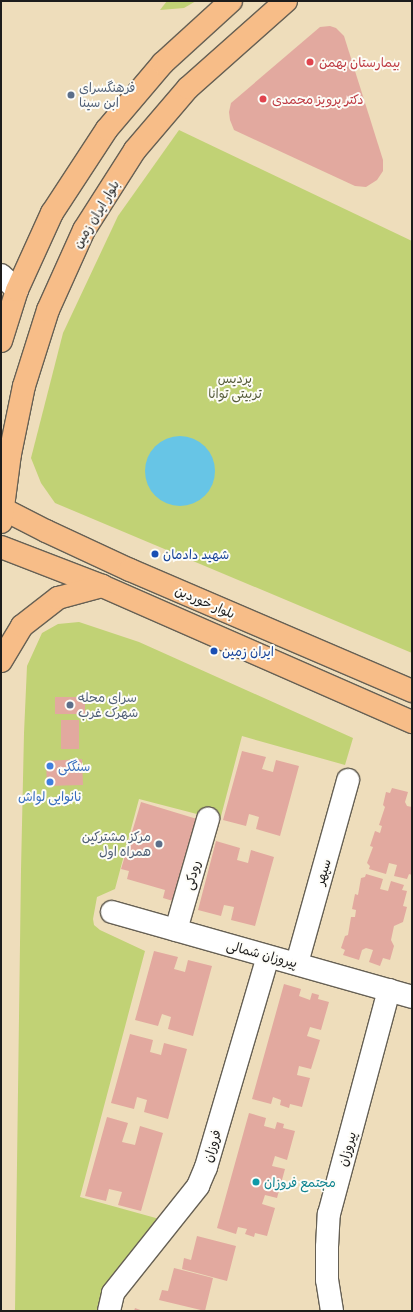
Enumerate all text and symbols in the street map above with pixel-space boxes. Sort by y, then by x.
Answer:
place label: بیمارستان بهمن [319,54,400,70]
marker: بیمارستان بهمن [304,56,316,68]
place label: فرهنگسرای ابن سینا [79,80,135,111]
marker: فرهنگسرای ابن سینا [66,90,76,100]
place label: دکتر پرویز محمدی [272,91,363,107]
marker: دکتر پرویز محمدی [257,93,269,105]
street label: بلوار ایران زمین [70,177,122,251]
park label: پردیس تربیتی توانا [208,371,262,402]
place label: شهید دادمان [163,546,229,562]
marker: شهید دادمان [150,549,160,559]
street label: بلوار خوردین [173,582,237,622]
place label: ایران زمین [222,643,274,659]
marker: ایران زمین [209,646,219,656]
place label: سرای محله شهرک غرب [78,690,138,721]
marker: سرای محله شهرک غرب [65,700,75,710]
place label: سنگکی [58,758,90,774]
marker: سنگکی [45,761,55,771]
marker: نانوایی لواش [45,777,55,787]
place label: نانوایی لواش [18,788,82,804]
place label: مرکز مشترکین همراه اول [82,829,151,860]
marker: مرکز مشترکین همراه اول [154,839,164,849]
street label: سپهر [312,857,334,887]
street label: رودکی [180,858,204,892]
street label: پیروزان شمالی [225,937,299,971]
street label: فروزان [200,1128,224,1164]
street label: پیروزان [335,1130,359,1168]
place label: مجتمع فروزان [264,1174,336,1190]
marker: مجتمع فروزان [251,1177,261,1187]

